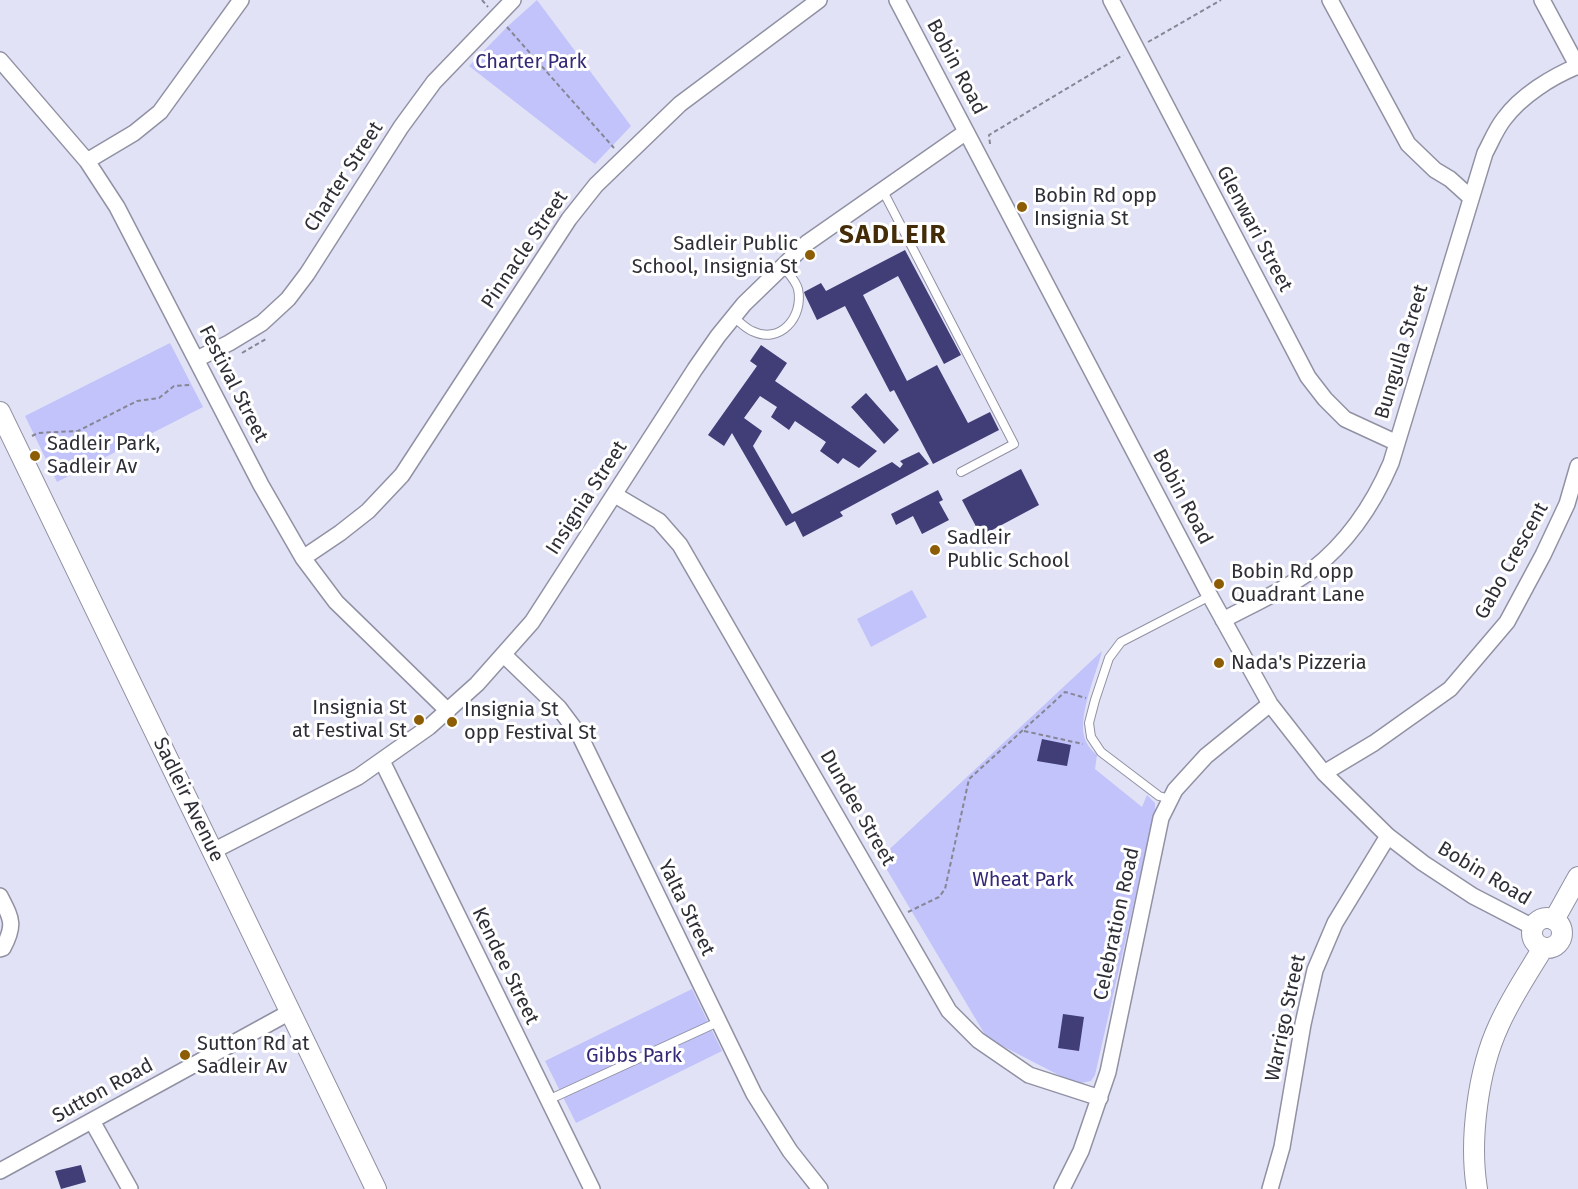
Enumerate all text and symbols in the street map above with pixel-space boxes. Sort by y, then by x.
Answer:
street label: Bobin Road [921,15,991,119]
park label: Charter Park [475,50,587,74]
street label: Charter Street [300,117,388,237]
street label: Glenwari Street [1211,162,1297,296]
place label: Bobin Rd opp Insignia St [1034,184,1157,231]
street label: Pinnacle Street [477,186,573,314]
marker: Bobin Rd opp Insignia St [1015,200,1029,214]
district label: SADLEIR [839,220,947,252]
place label: Sadleir Public School, Insignia St [632,232,798,279]
marker: Sadleir Public School, Insignia St [803,248,817,262]
street label: Bungulla Street [1370,282,1434,422]
street label: Festival Street [193,322,273,446]
place label: Sadleir Park, Sadleir Av [47,432,160,479]
street label: Insignia Street [541,437,633,559]
street label: Bobin Road [1147,445,1217,549]
marker: Sadleir Park, Sadleir Av [28,449,42,463]
street label: Gabo Crescent [1470,498,1554,624]
place label: Sadleir Public School [947,526,1069,573]
marker: Sadleir Public School [928,543,942,557]
place label: Bobin Rd opp Quadrant Lane [1231,560,1365,607]
marker: Bobin Rd opp Quadrant Lane [1212,577,1226,591]
place label: Nada's Pizzeria [1231,651,1367,675]
marker: Nada's Pizzeria [1212,656,1226,670]
place label: Insignia St at Festival St [292,696,407,743]
place label: Insignia St opp Festival St [464,698,596,745]
marker: Insignia St at Festival St [412,713,426,727]
marker: Insignia St opp Festival St [445,715,459,729]
street label: Sadleir Avenue [148,734,228,866]
street label: Dundee Street [814,746,900,870]
street label: Bobin Road [1433,837,1535,911]
street label: Celebration Road [1089,845,1145,1003]
street label: Yalta Street [653,856,719,960]
park label: Wheat Park [972,868,1074,892]
street label: Kendee Street [466,903,544,1029]
street label: Warrigo Street [1261,952,1311,1084]
place label: Sutton Rd at Sadleir Av [197,1032,310,1079]
park label: Gibbs Park [586,1044,682,1068]
marker: Sutton Rd at Sadleir Av [178,1048,192,1062]
street label: Sutton Road [48,1053,158,1129]

